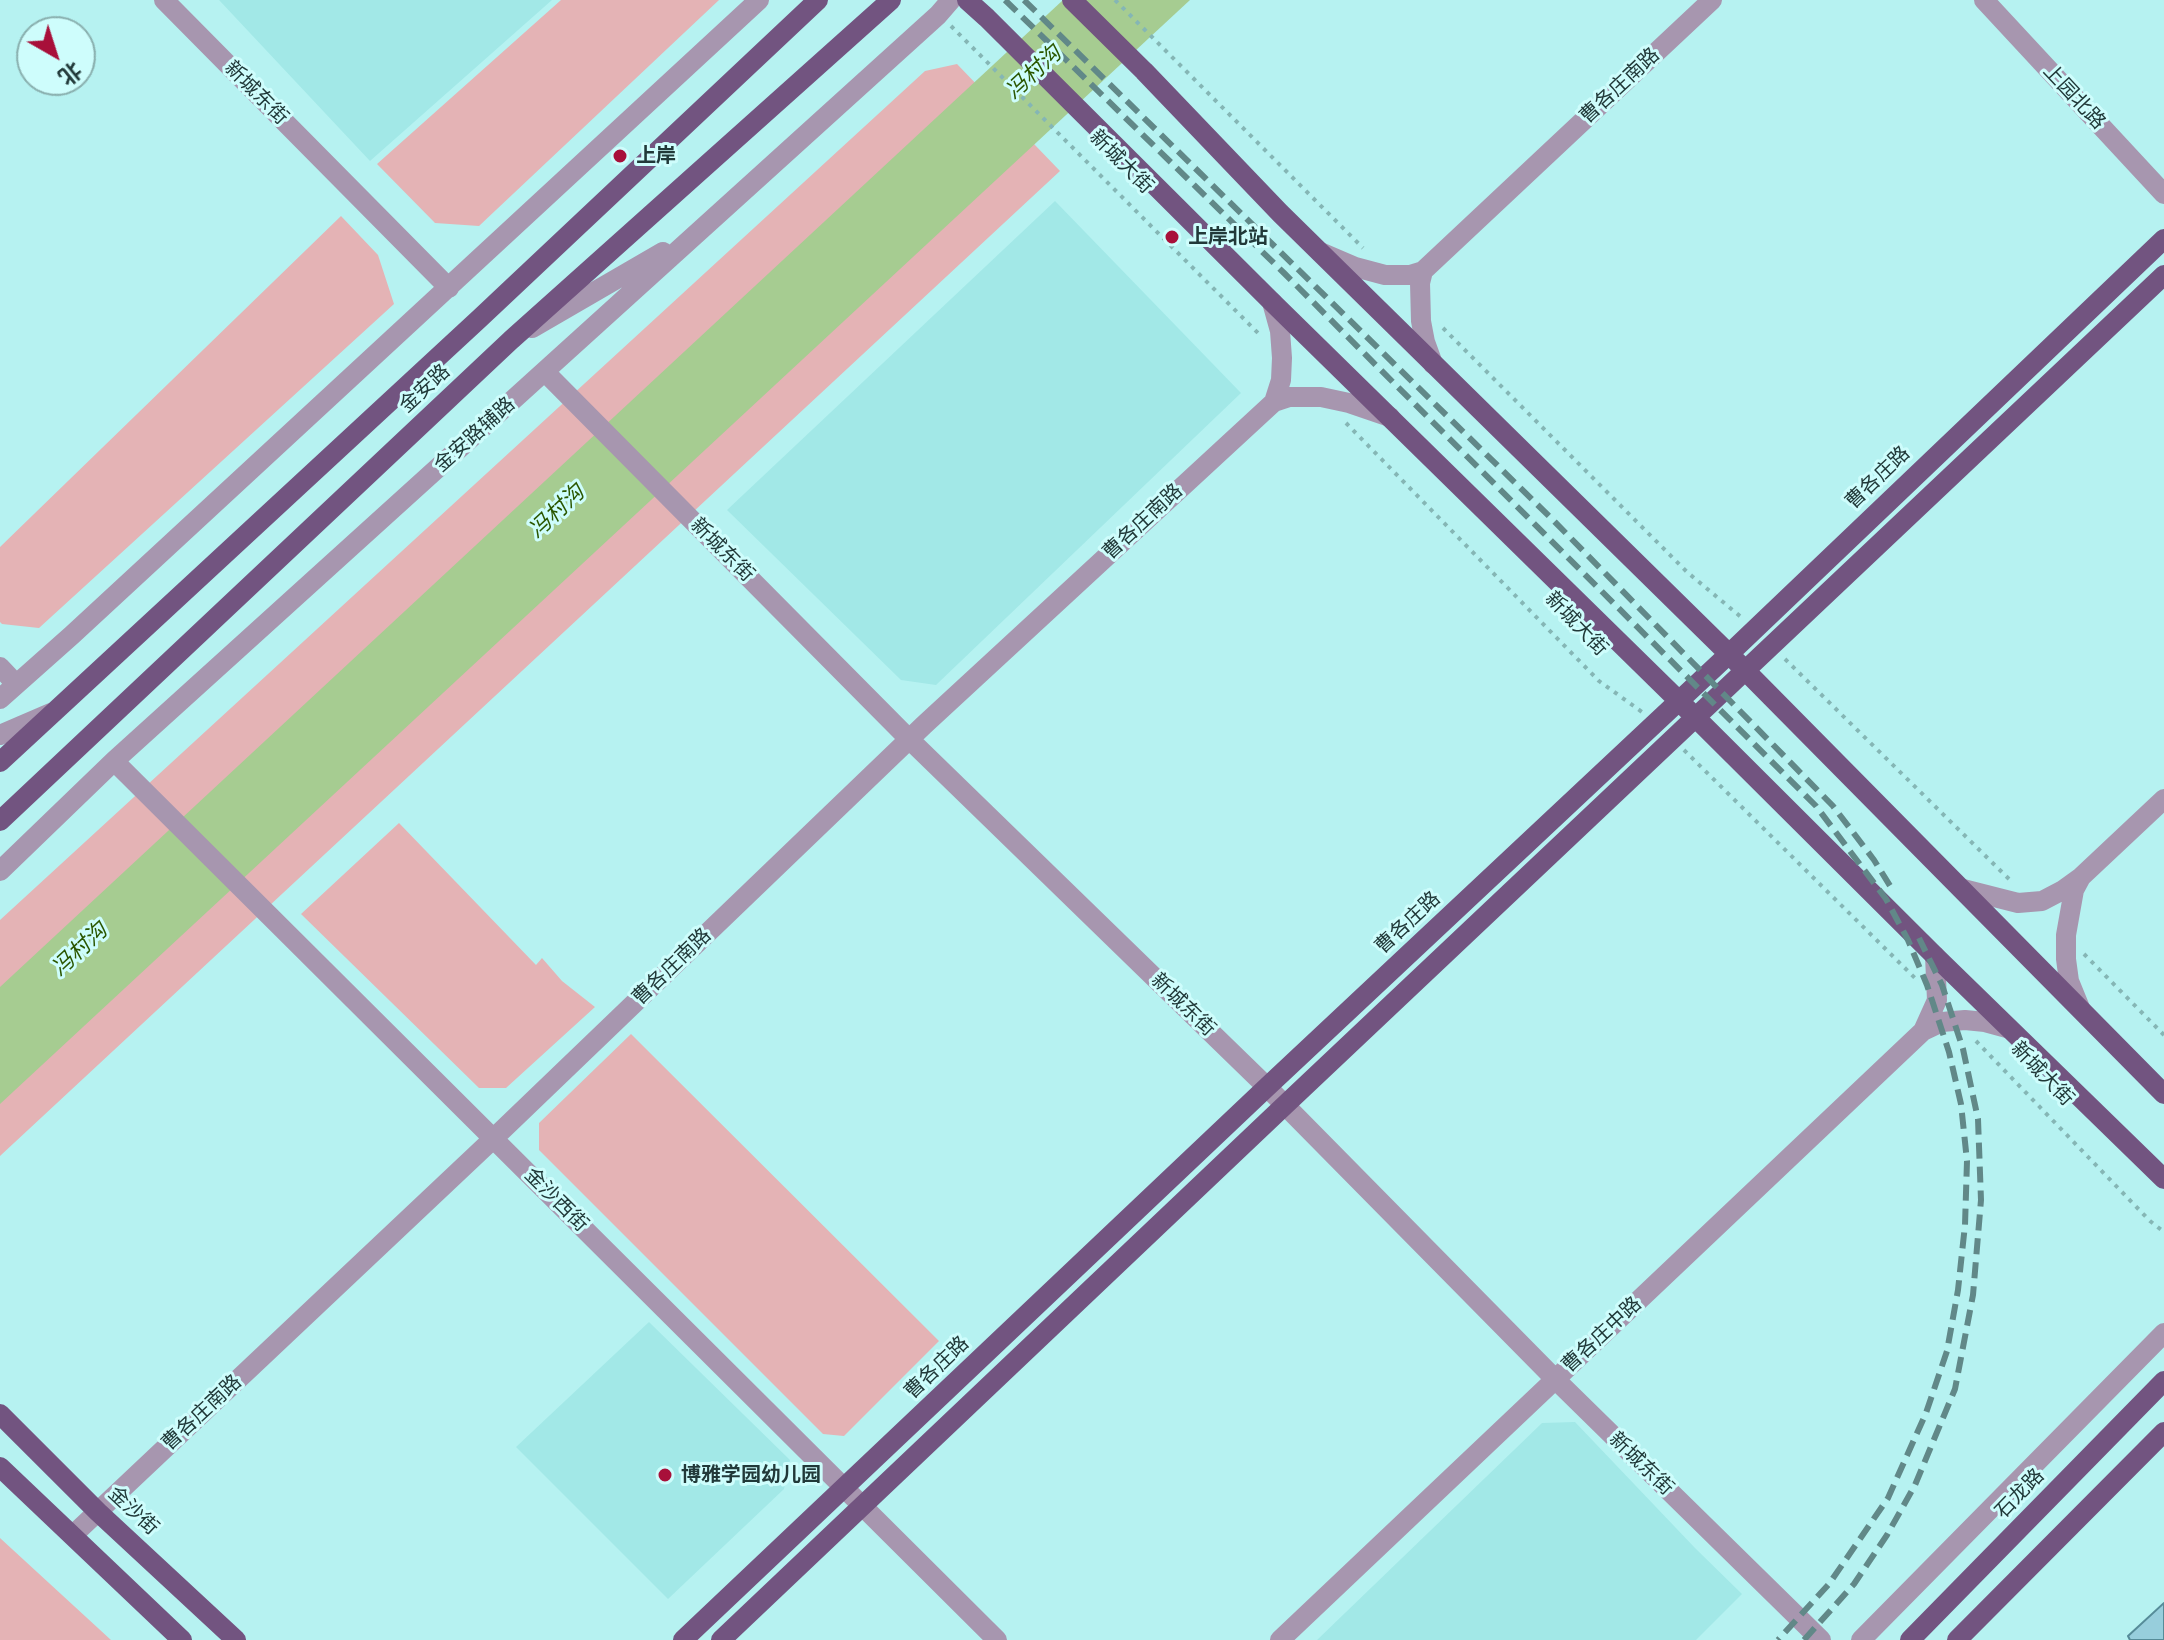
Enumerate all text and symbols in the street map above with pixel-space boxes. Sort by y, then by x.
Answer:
north arrow [16,16,96,96]
water label: 冯村沟 [1001,41,1067,105]
street label: 曹各庄南路 [1575,43,1665,129]
text: 北 [53,56,87,91]
street label: 新城东街 [219,56,293,130]
street label: 上园北路 [2038,60,2110,134]
street label: 新城大街 [1084,125,1158,199]
place label: 上岸 [636,144,676,168]
marker: 上岸 [611,147,629,165]
place label: 上岸北站 [1188,225,1268,249]
marker: 上岸北站 [1163,228,1181,246]
street label: 金安路 [395,360,455,418]
street label: 金安路辅路 [430,393,520,477]
street label: 曹各庄路 [1841,442,1915,514]
street label: 曹各庄南路 [1098,479,1188,565]
water label: 冯村沟 [524,480,590,544]
street label: 新城东街 [685,513,759,587]
street label: 新城大街 [1540,587,1612,661]
street label: 曹各庄路 [1371,887,1445,959]
water label: 冯村沟 [47,918,113,982]
street label: 曹各庄南路 [628,924,716,1010]
street label: 新城东街 [1146,969,1220,1041]
street label: 新城大街 [2006,1037,2078,1111]
street label: 金沙西街 [519,1163,593,1237]
street label: 曹各庄中路 [1557,1292,1647,1378]
street label: 曹各庄路 [900,1332,974,1404]
street label: 曹各庄南路 [157,1370,247,1456]
street label: 新城东街 [1604,1428,1678,1500]
place label: 博雅学园幼儿园 [681,1463,821,1487]
street label: 石龙路 [1991,1464,2049,1524]
marker: 博雅学园幼儿园 [656,1466,674,1484]
street label: 金沙街 [103,1482,163,1540]

